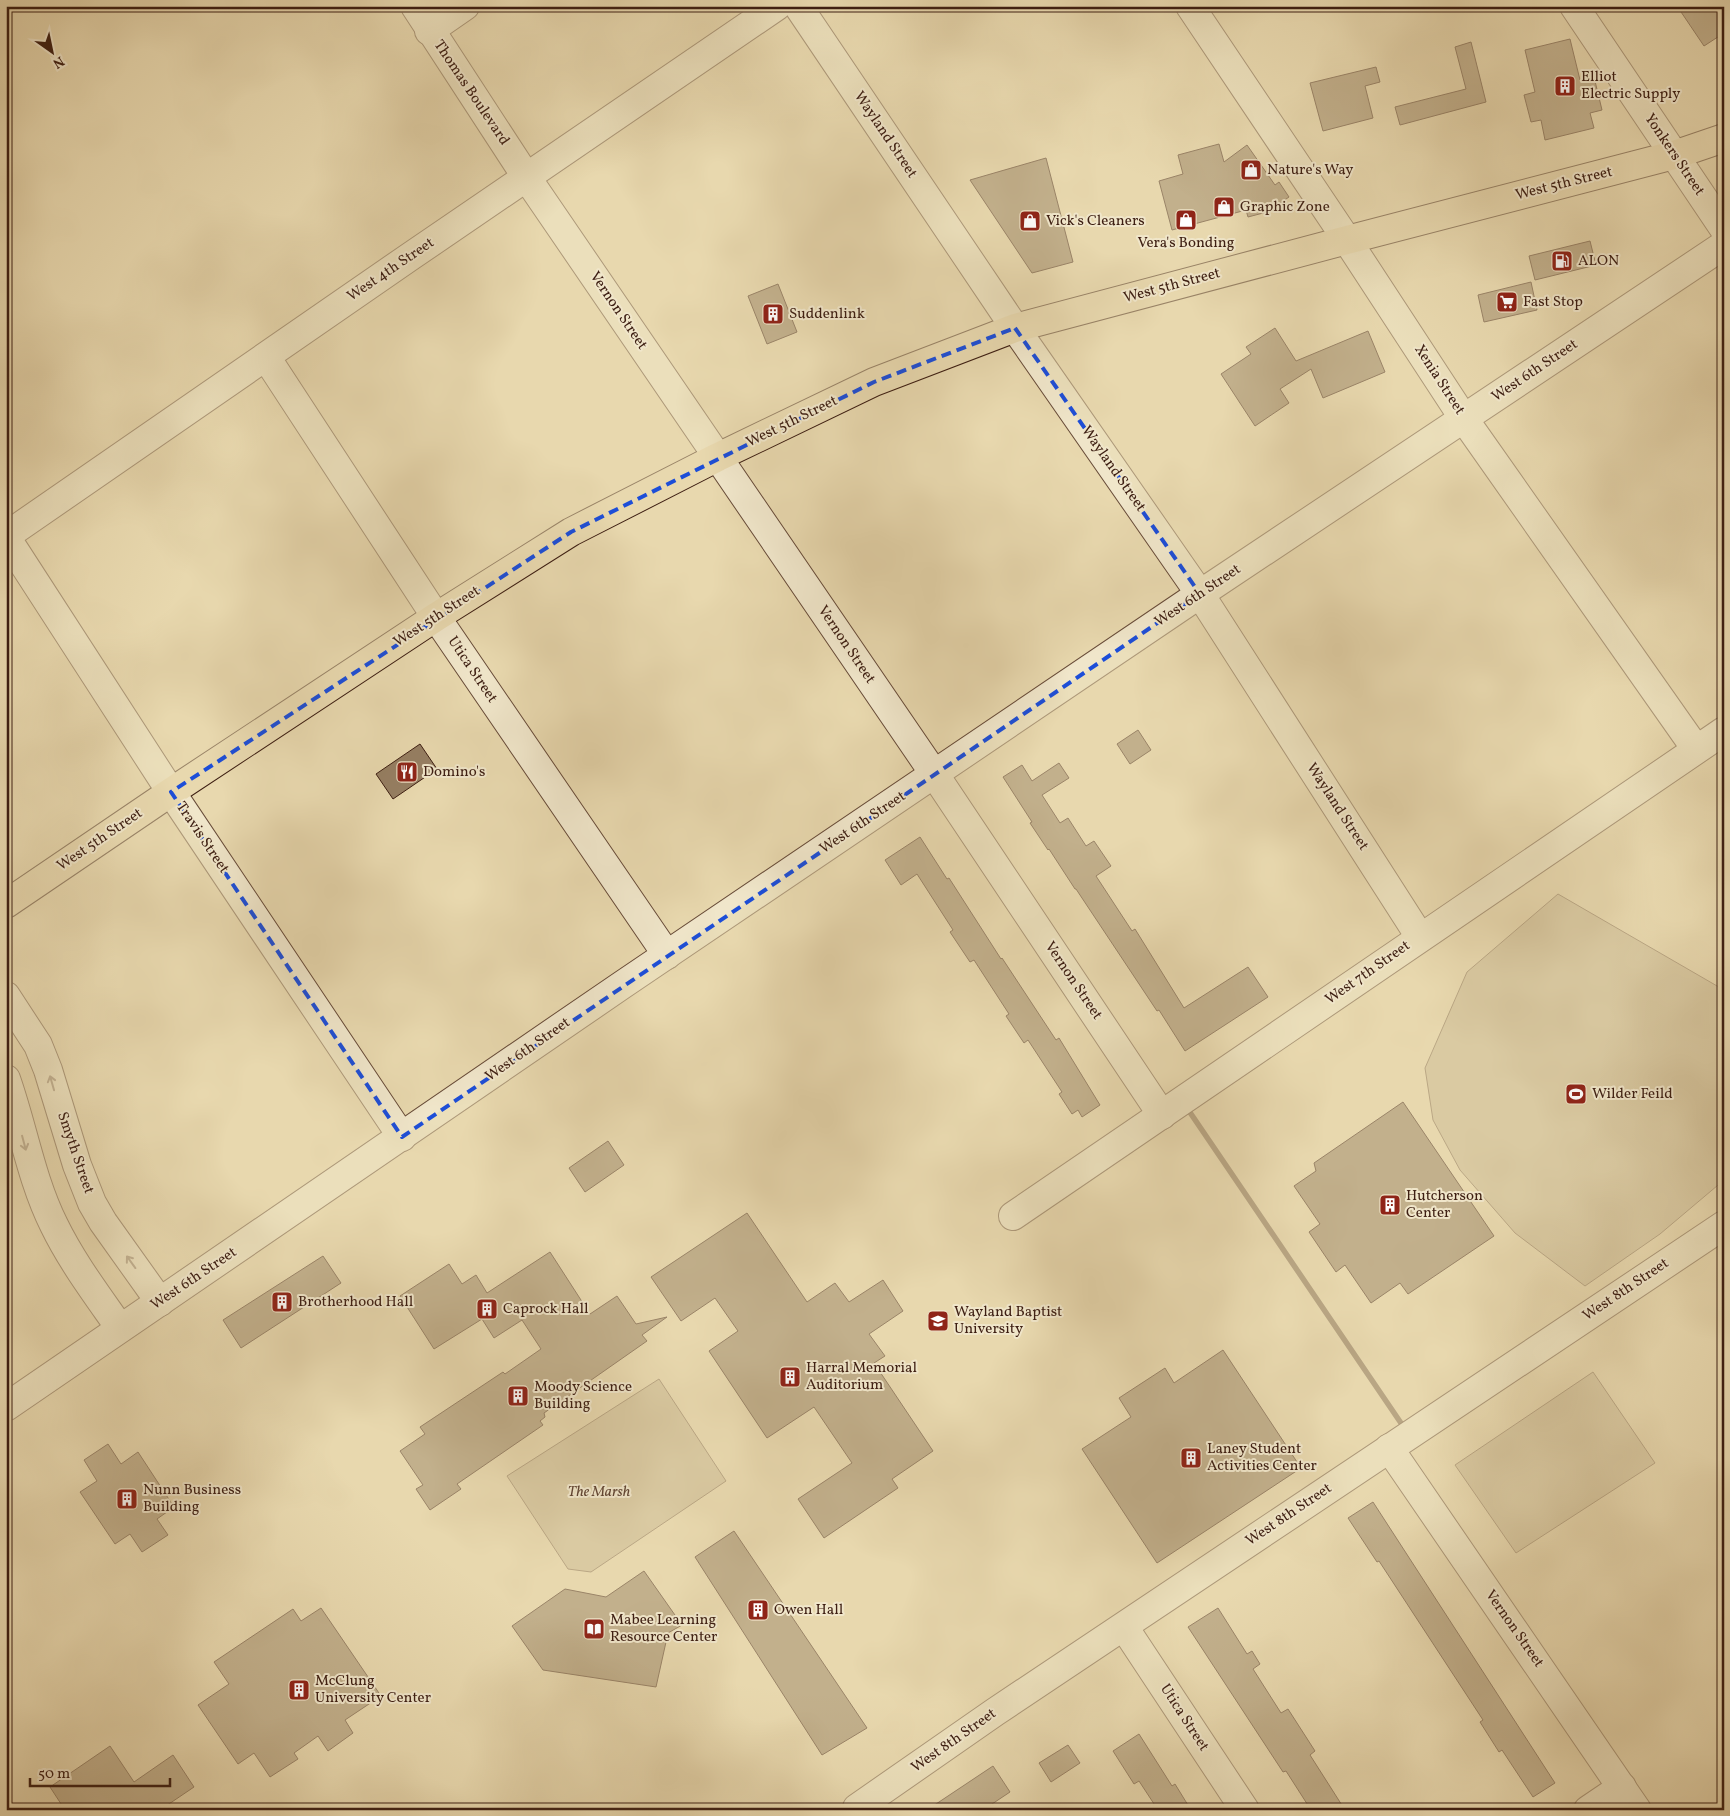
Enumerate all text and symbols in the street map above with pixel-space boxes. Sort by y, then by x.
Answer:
north arrow [28,28,78,78]
street label: Thomas Boulevard [428,36,514,150]
text: N [49,51,68,72]
place label: Elliot Electric Supply [1581,67,1680,105]
building icon: Elliot Electric Supply [1553,74,1577,98]
street label: Wayland Street [848,87,922,183]
street label: Yonkers Street [1639,110,1709,200]
shop icon: Nature's Way [1239,158,1263,182]
place label: Nature's Way [1267,160,1353,181]
street label: West 5th Street [1513,162,1615,206]
shop icon: Graphic Zone [1212,195,1236,219]
place label: Graphic Zone [1240,197,1330,218]
shop icon: Vera's Bonding [1174,208,1198,232]
shop icon: Vick's Cleaners [1018,209,1042,233]
place label: Vick's Cleaners [1046,211,1145,232]
street label: West 4th Street [343,233,439,307]
place label: Vera's Bonding [1138,233,1235,254]
fuel station icon: ALON [1550,249,1574,273]
place label: ALON [1578,251,1619,272]
street label: West 5th Street [1121,263,1223,309]
street label: Vernon Street [584,268,652,354]
supermarket icon: Fast Stop [1495,290,1519,314]
place label: Fast Stop [1523,292,1583,313]
building icon: Suddenlink [761,302,785,326]
place label: Suddenlink [789,304,865,325]
street label: West 6th Street [1488,334,1582,408]
street label: Xenia Street [1409,341,1469,419]
street label: West 5th Street [743,391,841,453]
street label: Wayland Street [1075,422,1151,516]
street label: West 6th Street [1151,559,1245,633]
street label: West 5th Street [390,581,484,653]
street label: Vernon Street [812,602,880,688]
street label: Utica Street [442,632,502,708]
street label: Wayland Street [1301,759,1373,855]
restaurant icon: Domino's [395,760,419,784]
place label: Domino's [423,762,485,783]
street label: West 6th Street [816,786,910,860]
street label: Travis Street [170,798,234,878]
street label: West 5th Street [53,804,147,876]
street label: West 7th Street [1321,936,1415,1010]
street label: Vernon Street [1039,938,1107,1024]
street label: West 6th Street [481,1013,575,1087]
one-way arrow [47,1075,57,1091]
sports icon: Wilder Feild [1564,1082,1588,1106]
place label: Wilder Feild [1592,1084,1673,1105]
street label: Smyth Street [51,1109,99,1197]
one-way arrow [20,1134,30,1150]
place label: Hutcherson Center [1406,1186,1483,1224]
building icon: Hutcherson Center [1378,1193,1402,1217]
street label: West 6th Street [147,1242,241,1316]
street label: West 8th Street [1579,1253,1673,1327]
one-way arrow [126,1255,136,1269]
building icon: Brotherhood Hall [270,1290,294,1314]
place label: Brotherhood Hall [298,1292,413,1313]
building icon: Caprock Hall [475,1297,499,1321]
place label: Caprock Hall [503,1299,588,1320]
place label: Wayland Baptist University [954,1302,1062,1340]
school or university icon: Wayland Baptist University [926,1309,950,1333]
place label: Harral Memorial Auditorium [806,1358,917,1396]
building icon: Harral Memorial Auditorium [778,1365,802,1389]
place label: Moody Science Building [534,1377,632,1415]
building icon: Moody Science Building [506,1384,530,1408]
place label: Laney Student Activities Center [1207,1439,1317,1477]
building icon: Laney Student Activities Center [1179,1446,1203,1470]
street label: West 8th Street [1242,1478,1336,1552]
place label: Nunn Business Building [143,1480,241,1518]
park label: The Marsh [568,1482,630,1503]
building icon: Nunn Business Building [115,1487,139,1511]
street label: Vernon Street [1479,1586,1549,1672]
building icon: Owen Hall [746,1598,770,1622]
place label: Owen Hall [774,1600,843,1621]
place label: Mabee Learning Resource Center [610,1610,717,1648]
library icon: Mabee Learning Resource Center [582,1617,606,1641]
place label: McClung University Center [315,1671,431,1709]
building icon: McClung University Center [287,1678,311,1702]
street label: Utica Street [1154,1680,1214,1756]
street label: West 8th Street [907,1704,1001,1778]
scale bar [30,1756,170,1788]
text: 50 m [38,1764,70,1785]

